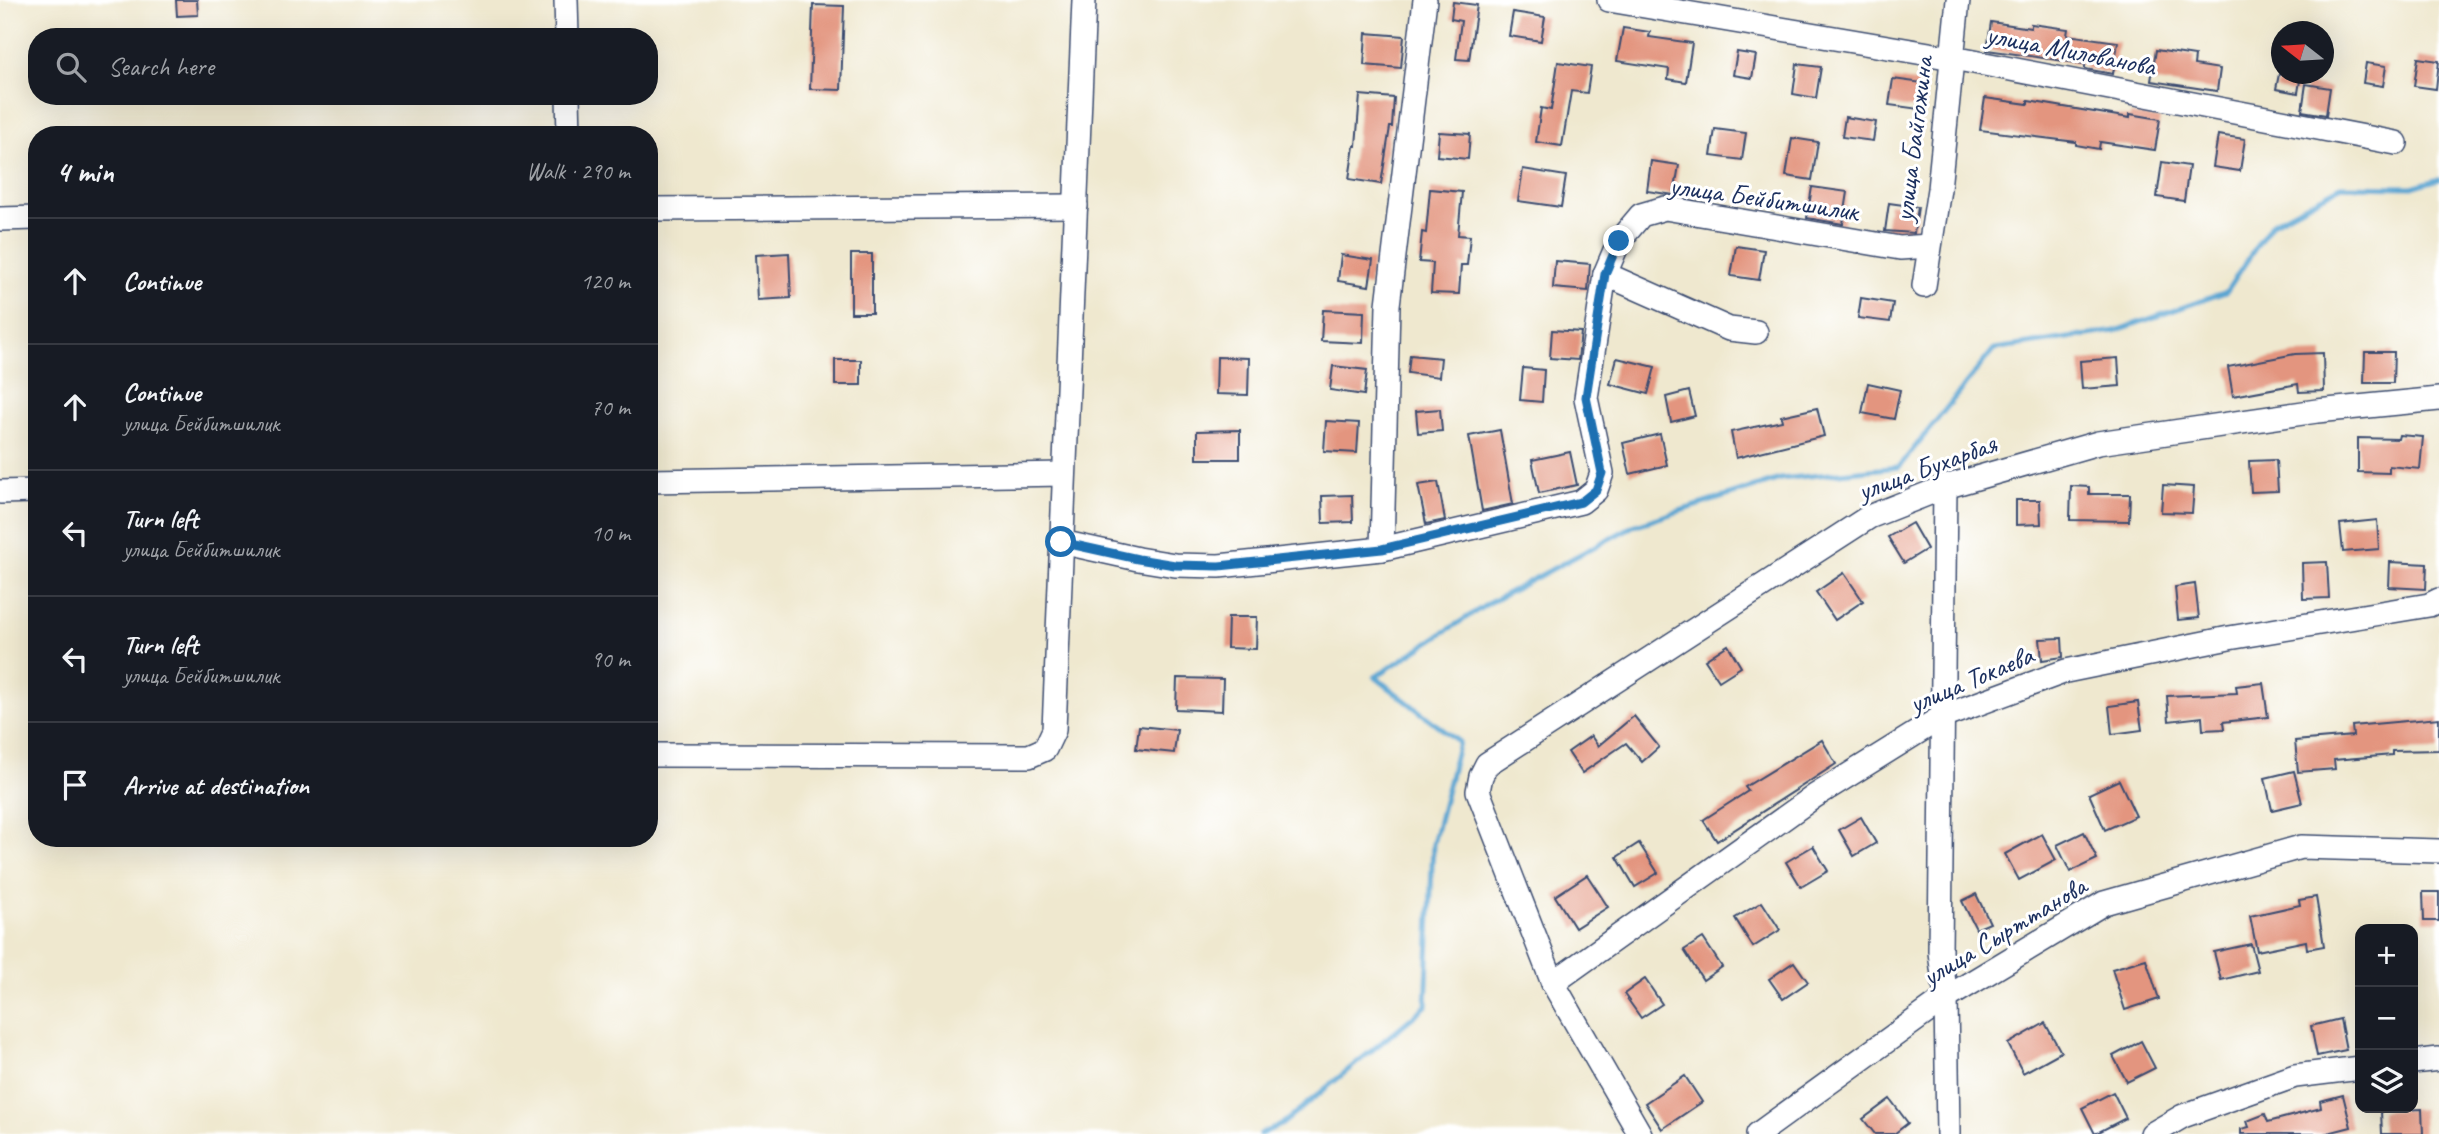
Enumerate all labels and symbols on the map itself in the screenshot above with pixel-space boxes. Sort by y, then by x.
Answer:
street label: улица Милованова [1982,16,2160,84]
north arrow [2271,21,2334,84]
street label: улица Байгожина [1885,52,1941,225]
street label: улица Бейбитшилик [1665,167,1863,229]
route end [1603,225,1634,256]
street label: улица Бухарбая [1851,425,2002,509]
route start [1045,526,1076,557]
street label: улица Токаева [1902,637,2040,722]
street label: улица Сырттанова [1914,867,2095,995]

